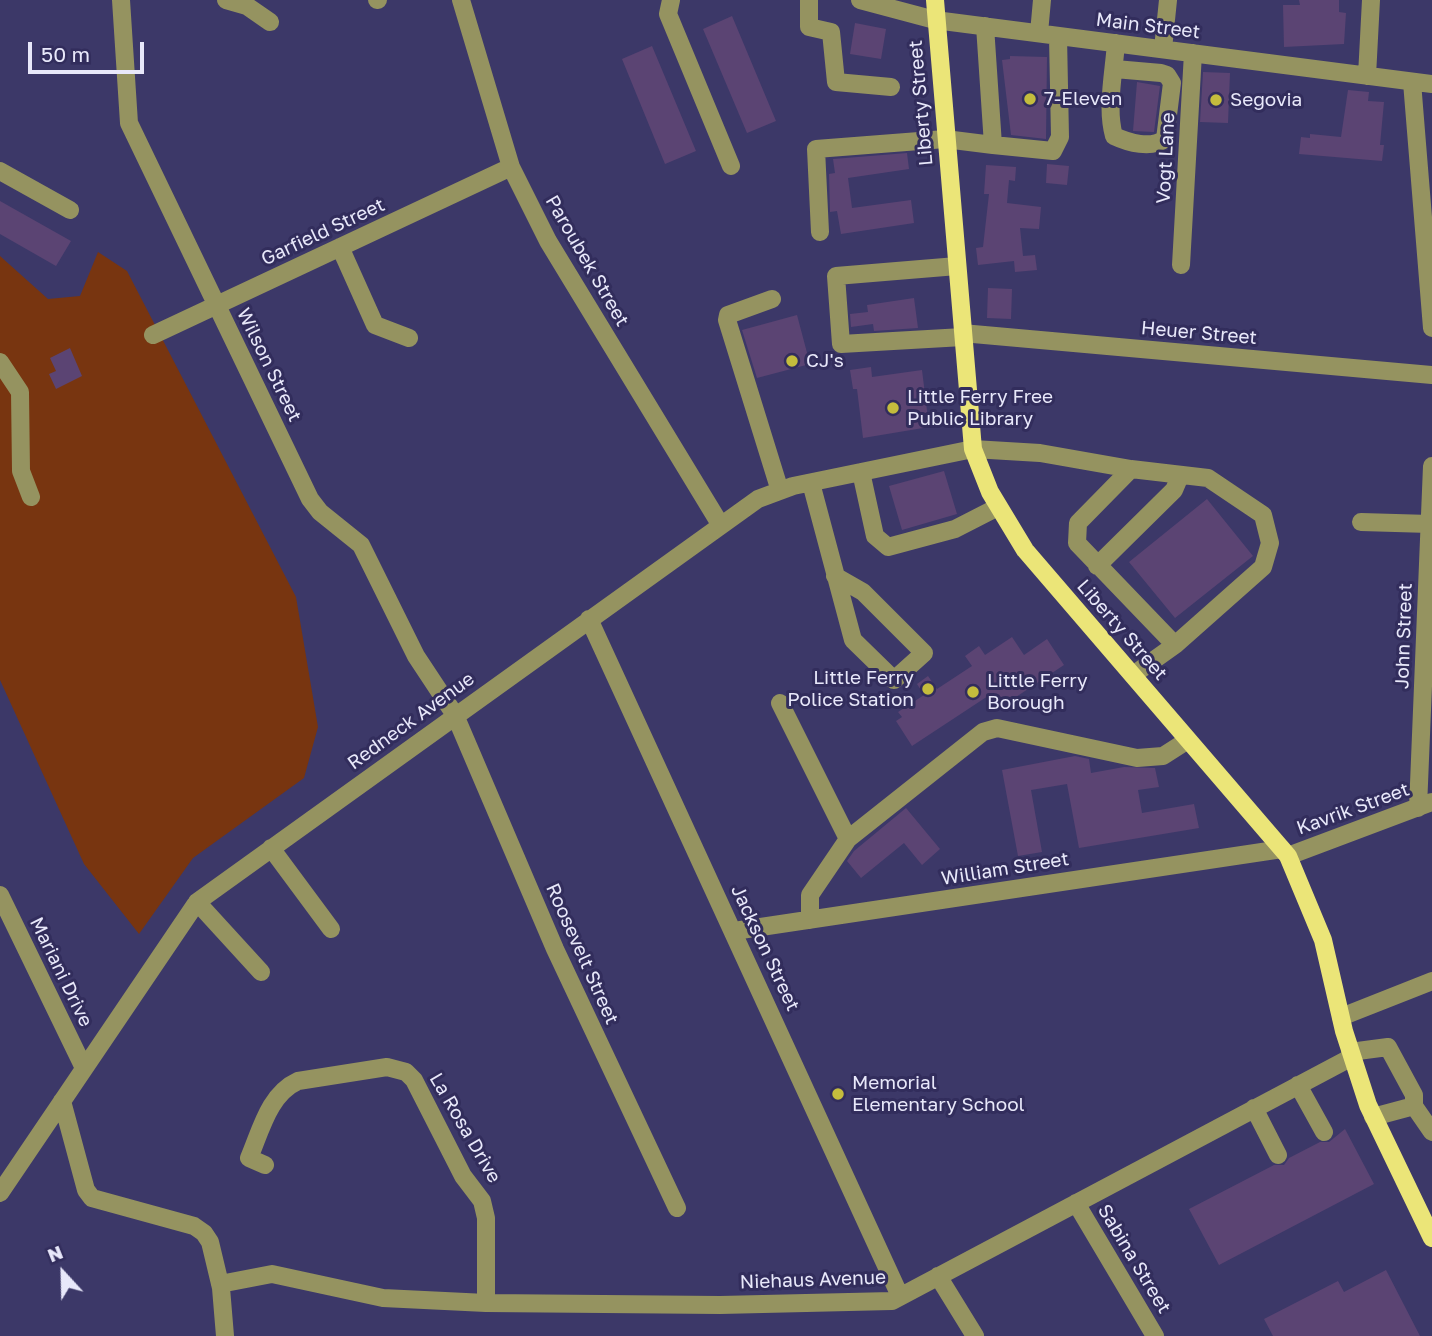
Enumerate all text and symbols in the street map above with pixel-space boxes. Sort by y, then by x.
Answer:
street label: Main Street [1095,8,1201,44]
scale bar [32,28,147,72]
street label: Liberty Street [904,39,938,167]
text: 50 m [41,41,90,67]
place label: 7-Eleven [1044,88,1122,110]
place label: Segovia [1230,89,1302,111]
marker: 7-Eleven [1022,91,1038,107]
marker: Segovia [1208,92,1224,108]
street label: Vogt Lane [1152,112,1180,204]
street label: Paroubek Street [540,191,634,331]
street label: Garfield Street [258,193,388,271]
street label: Wilson Street [232,304,306,426]
street label: Heuer Street [1140,317,1258,349]
place label: CJ's [806,350,844,372]
marker: CJ's [784,353,800,369]
place label: Little Ferry Free Public Library [907,386,1053,430]
marker: Little Ferry Free Public Library [885,400,901,416]
street label: Liberty Street [1072,575,1172,685]
street label: John Street [1391,582,1417,690]
street label: Redneck Avenue [343,667,479,775]
place label: Little Ferry Police Station [787,667,914,711]
place label: Little Ferry Borough [987,670,1088,714]
marker: Little Ferry Police Station [920,681,936,697]
marker: Little Ferry Borough [965,684,981,700]
street label: Kavrik Street [1294,778,1412,840]
street label: William Street [939,848,1071,890]
street label: Roosevelt Street [541,880,623,1028]
street label: Jackson Street [726,881,804,1015]
street label: Mariani Drive [25,914,97,1030]
street label: La Rosa Drive [424,1069,506,1187]
place label: Memorial Elementary School [852,1072,1025,1116]
marker: Memorial Elementary School [830,1086,846,1102]
street label: Sabina Street [1093,1200,1175,1318]
north arrow [28,1238,98,1308]
text: N [44,1240,66,1266]
street label: Niehaus Avenue [739,1266,887,1294]

